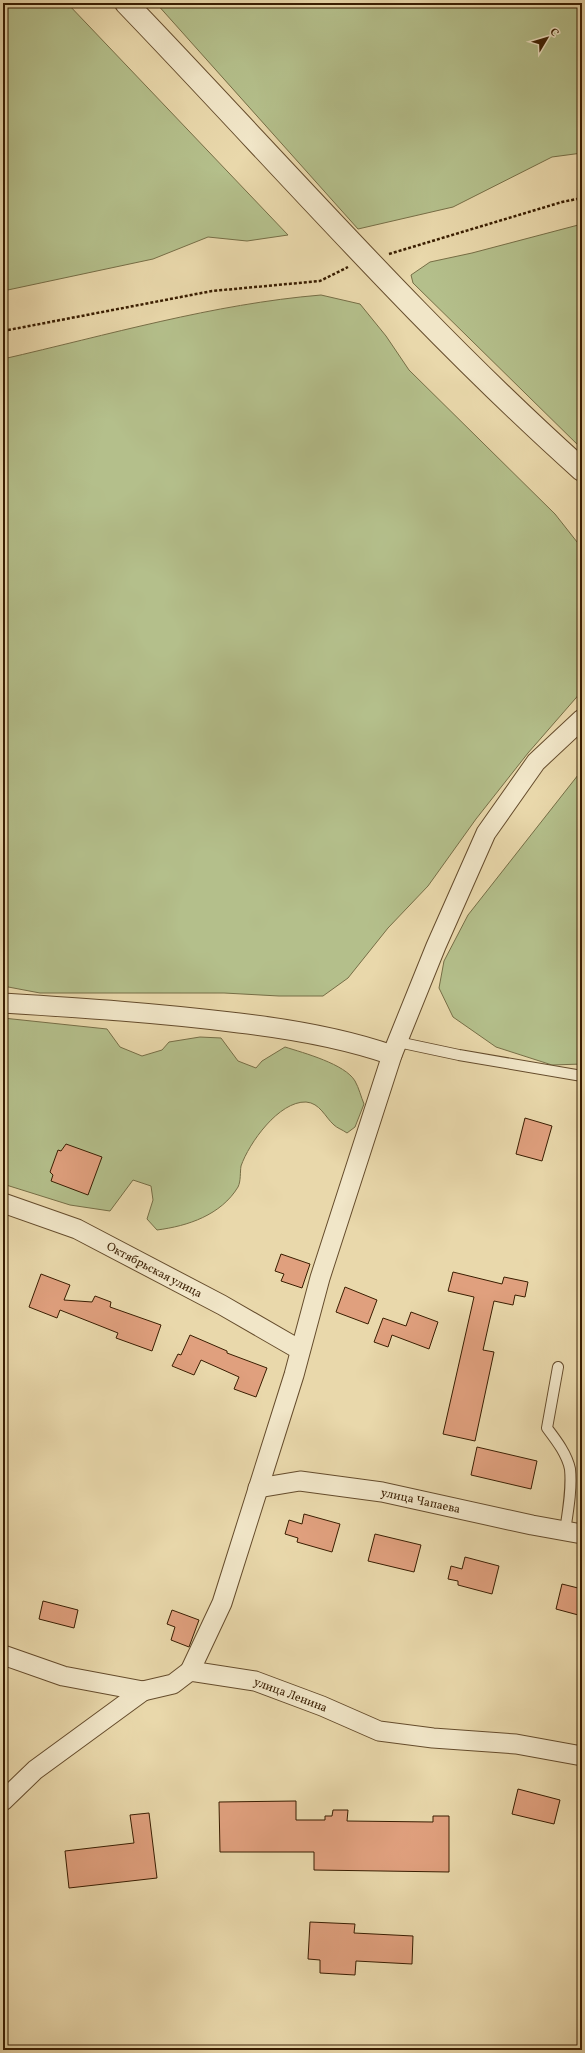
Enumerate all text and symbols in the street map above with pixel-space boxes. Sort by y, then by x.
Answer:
north arrow [527,18,567,58]
text: С [546,25,562,40]
street label: Октябрьская улица [103,1239,205,1302]
street label: улица Чапаева [379,1485,462,1518]
street label: улица Ленина [251,1674,330,1716]

